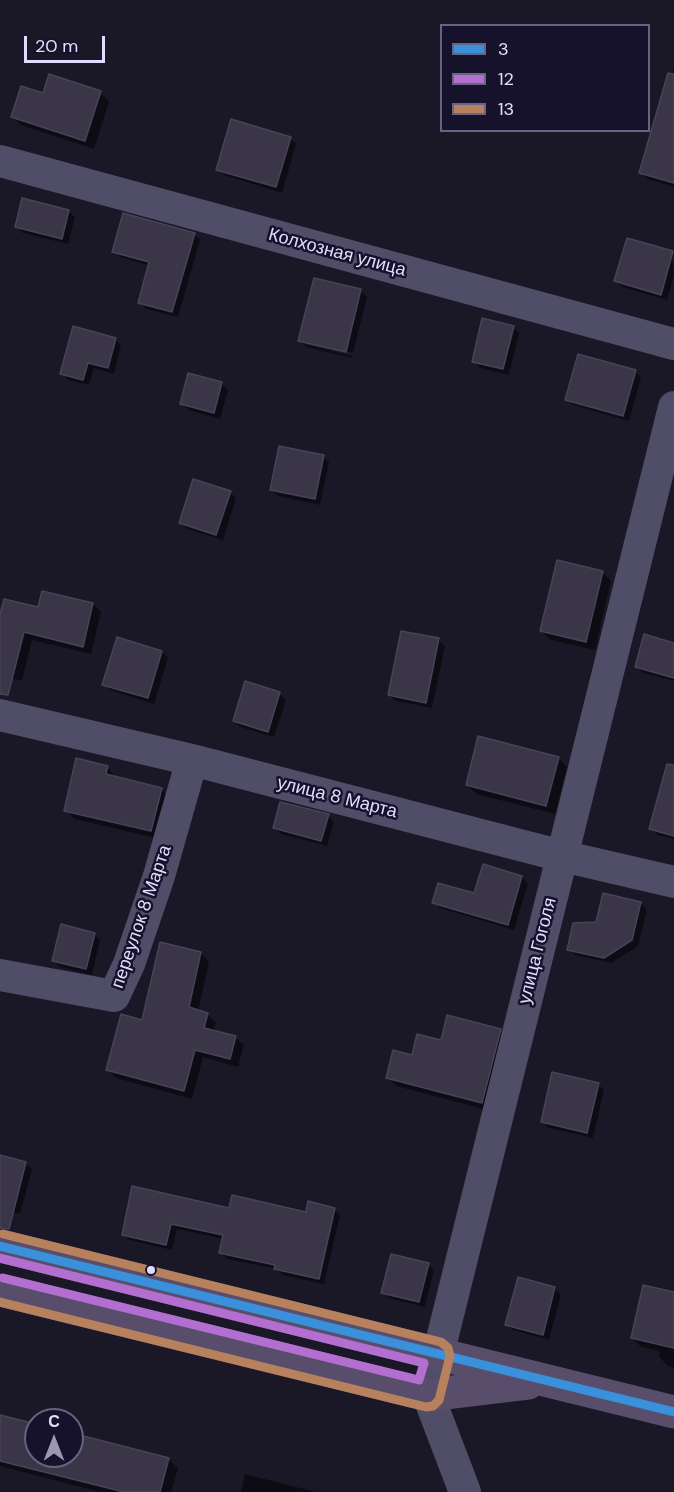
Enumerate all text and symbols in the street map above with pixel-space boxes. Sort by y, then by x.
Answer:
scale bar [27,24,108,62]
legend [440,24,650,132]
text: 20 m [35,34,78,58]
text: 3 [498,37,509,61]
text: 12 [498,67,514,91]
text: 13 [498,97,514,121]
street label: Колхозная улица [266,224,408,282]
street label: улица 8 Марта [275,773,399,823]
street label: переулок 8 Марта [107,842,177,992]
street label: улица Гоголя [514,896,562,1006]
unlabelled marker [145,1264,157,1276]
north arrow [24,1408,84,1468]
text: С [48,1411,60,1432]

